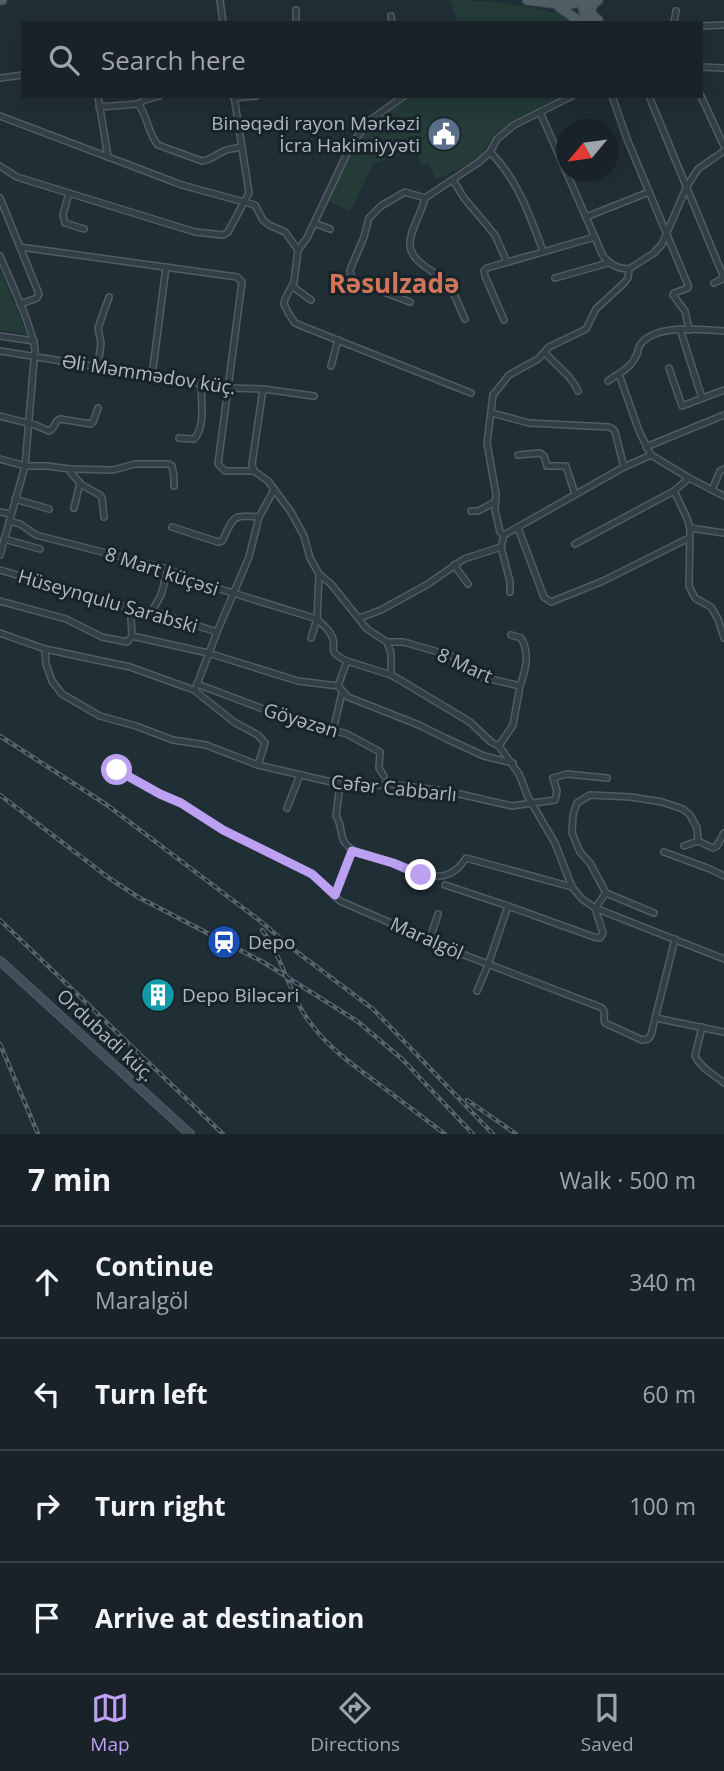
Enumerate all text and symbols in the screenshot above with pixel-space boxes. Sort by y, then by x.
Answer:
search box [21,21,703,98]
icon: search [45,41,83,79]
text: Search here [101,42,246,78]
place label: Binəqədi rayon Mərkəzi İcra Hakimiyyəti [211,110,420,158]
public building icon: Binəqədi rayon Mərkəzi İcra Hakimiyyəti [425,115,463,153]
north arrow [556,119,619,182]
district label: Rəsulzadə [329,265,459,301]
street label: Əli Məmmədov küç. [60,347,238,401]
street label: 8 Mart küçəsi [102,540,222,602]
street label: Hüseynqulu Sarabski [15,563,201,639]
street label: 8 Mart [433,641,497,689]
street label: Göyəzən [261,696,341,744]
route start [101,754,132,785]
street label: Cəfər Cabbarlı [330,768,458,808]
route end [405,859,436,890]
street label: Maralgöl [386,910,468,966]
station icon: Depo [205,923,243,961]
place label: Depo [248,929,296,955]
building icon: Depo Biləcəri [139,976,177,1014]
place label: Depo Biləcəri [182,982,299,1008]
street label: Ordubadi küç. [51,983,161,1087]
text: 7 min [28,1159,111,1200]
text: Walk · 500 m [559,1164,696,1196]
text: Continue [95,1248,214,1284]
icon: ahead [28,1263,66,1301]
text: 340 m [629,1266,696,1298]
text: Maralgöl [95,1284,189,1316]
icon: left [28,1375,66,1413]
text: Turn left [95,1376,207,1412]
text: 60 m [642,1378,696,1410]
icon: right [28,1487,66,1525]
text: Turn right [95,1488,226,1524]
text: 100 m [629,1490,696,1522]
icon: arrive [28,1599,66,1637]
text: Arrive at destination [95,1600,364,1636]
tab: Map [90,1689,130,1757]
tab: Directions [310,1689,400,1757]
tab: Saved [581,1689,634,1757]

